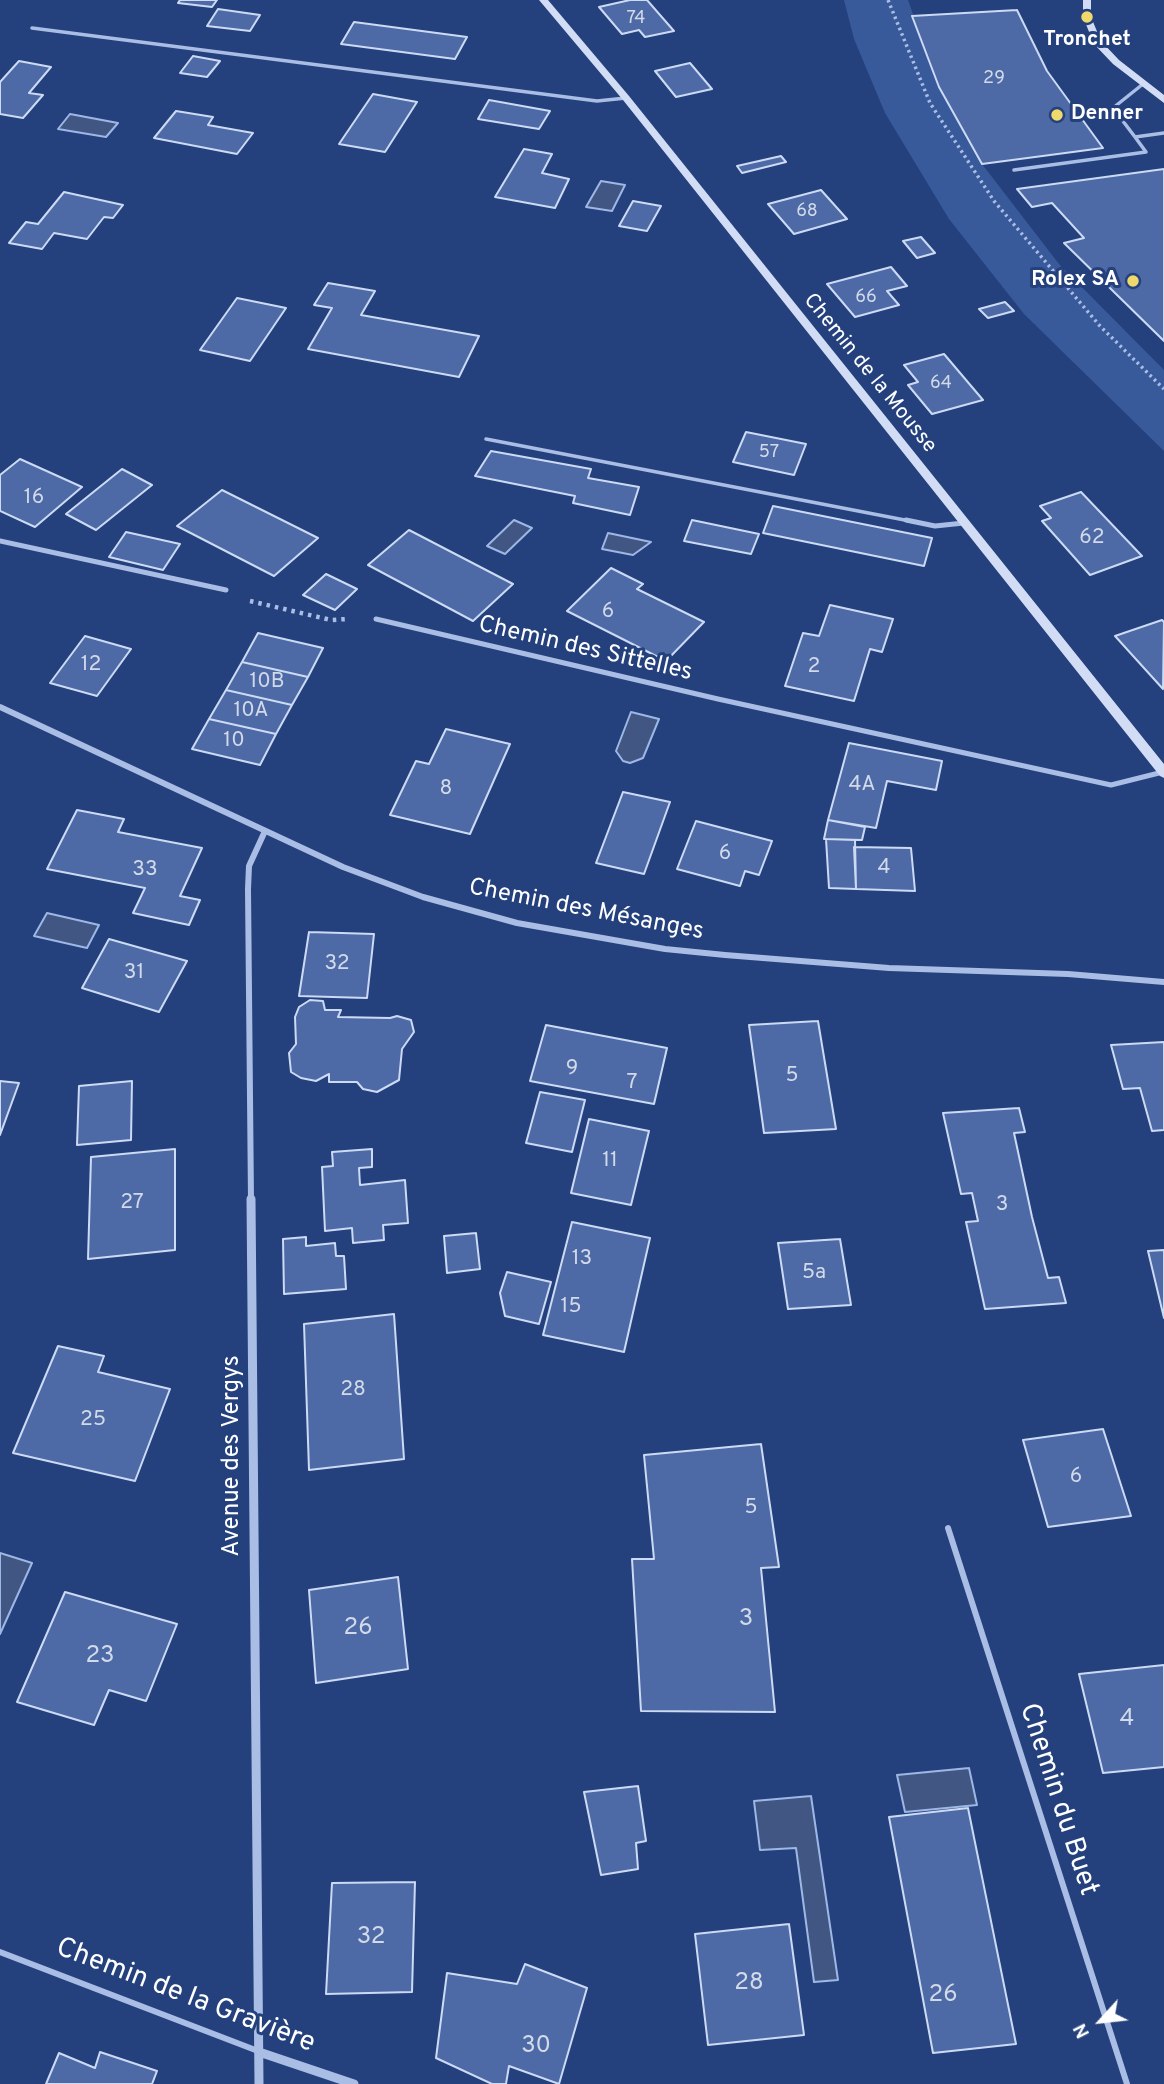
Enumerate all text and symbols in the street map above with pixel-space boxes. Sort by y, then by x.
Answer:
house number: 74 [627,8,645,30]
marker: Tronchet [1079,9,1095,25]
place label: Tronchet [1043,28,1131,54]
house number: 29 [983,68,1005,90]
place label: Denner [1071,102,1143,128]
marker: Denner [1049,107,1065,123]
house number: 68 [796,201,818,223]
place label: Rolex SA [1031,268,1119,294]
marker: Rolex SA [1125,273,1141,289]
house number: 66 [855,287,877,309]
street label: Chemin de la Mousse [797,289,941,459]
house number: 64 [930,373,952,395]
house number: 57 [759,442,779,464]
house number: 16 [24,486,44,512]
house number: 62 [1079,526,1105,552]
house number: 6 [602,600,614,626]
street label: Chemin des Sittelles [475,611,695,689]
house number: 12 [81,653,101,679]
house number: 2 [808,655,820,681]
house number: 10B [249,670,285,696]
house number: 10A [234,699,268,725]
house number: 10 [223,729,245,755]
house number: 4A [849,773,875,799]
house number: 8 [440,777,452,803]
house number: 6 [719,842,731,868]
house number: 4 [877,856,891,882]
house number: 33 [132,858,158,884]
street label: Chemin des Mésanges [466,874,706,948]
house number: 32 [324,952,350,978]
house number: 31 [124,961,144,987]
house number: 9 [566,1057,578,1083]
house number: 5 [785,1064,799,1090]
house number: 7 [627,1071,637,1097]
house number: 11 [602,1149,618,1175]
house number: 27 [120,1191,144,1217]
house number: 3 [996,1193,1008,1219]
house number: 13 [572,1247,592,1273]
house number: 5a [802,1261,826,1287]
house number: 15 [561,1295,581,1321]
street label: Avenue des Vergys [219,1355,247,1557]
house number: 28 [340,1378,366,1404]
house number: 25 [80,1408,106,1434]
house number: 6 [1070,1465,1082,1491]
house number: 5 [744,1496,758,1522]
house number: 3 [739,1606,753,1634]
house number: 26 [343,1615,373,1643]
house number: 23 [85,1643,115,1671]
street label: Chemin du Buet [1010,1700,1104,1900]
house number: 4 [1120,1706,1134,1734]
house number: 32 [357,1924,385,1952]
street label: Chemin de la Gravière [51,1932,319,2062]
house number: 28 [734,1970,764,1998]
house number: 26 [928,1982,958,2010]
north arrow [1066,1986,1136,2056]
text: N [1068,2019,1096,2042]
house number: 30 [521,2033,551,2061]

